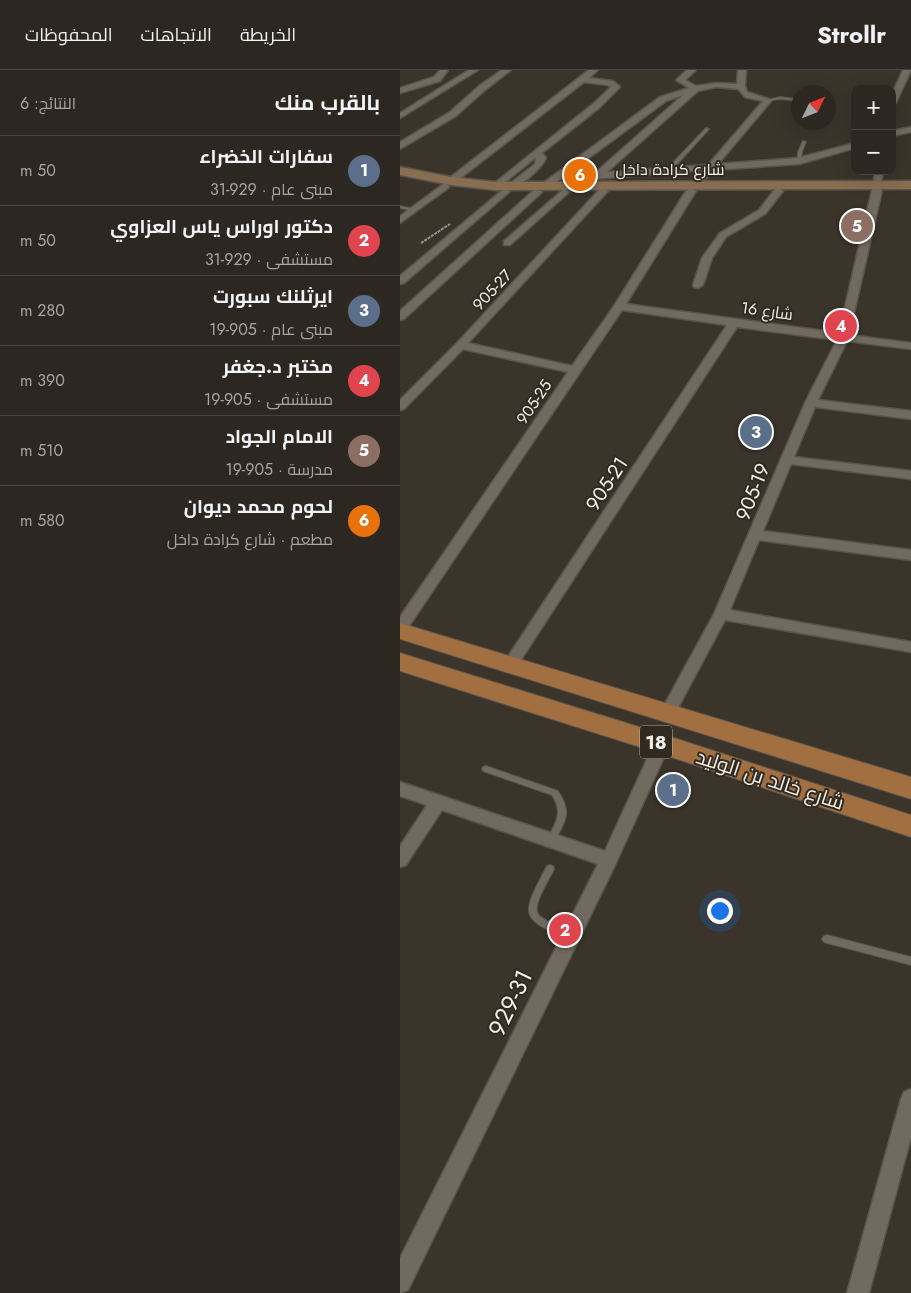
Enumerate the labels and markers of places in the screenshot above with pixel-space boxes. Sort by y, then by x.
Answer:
pin: 6 [564,156,596,194]
pin: 5 [841,207,873,245]
pin: 4 [825,307,857,345]
pin: 3 [740,413,772,451]
pin: 1 [657,771,689,809]
pin: 2 [549,911,581,949]

